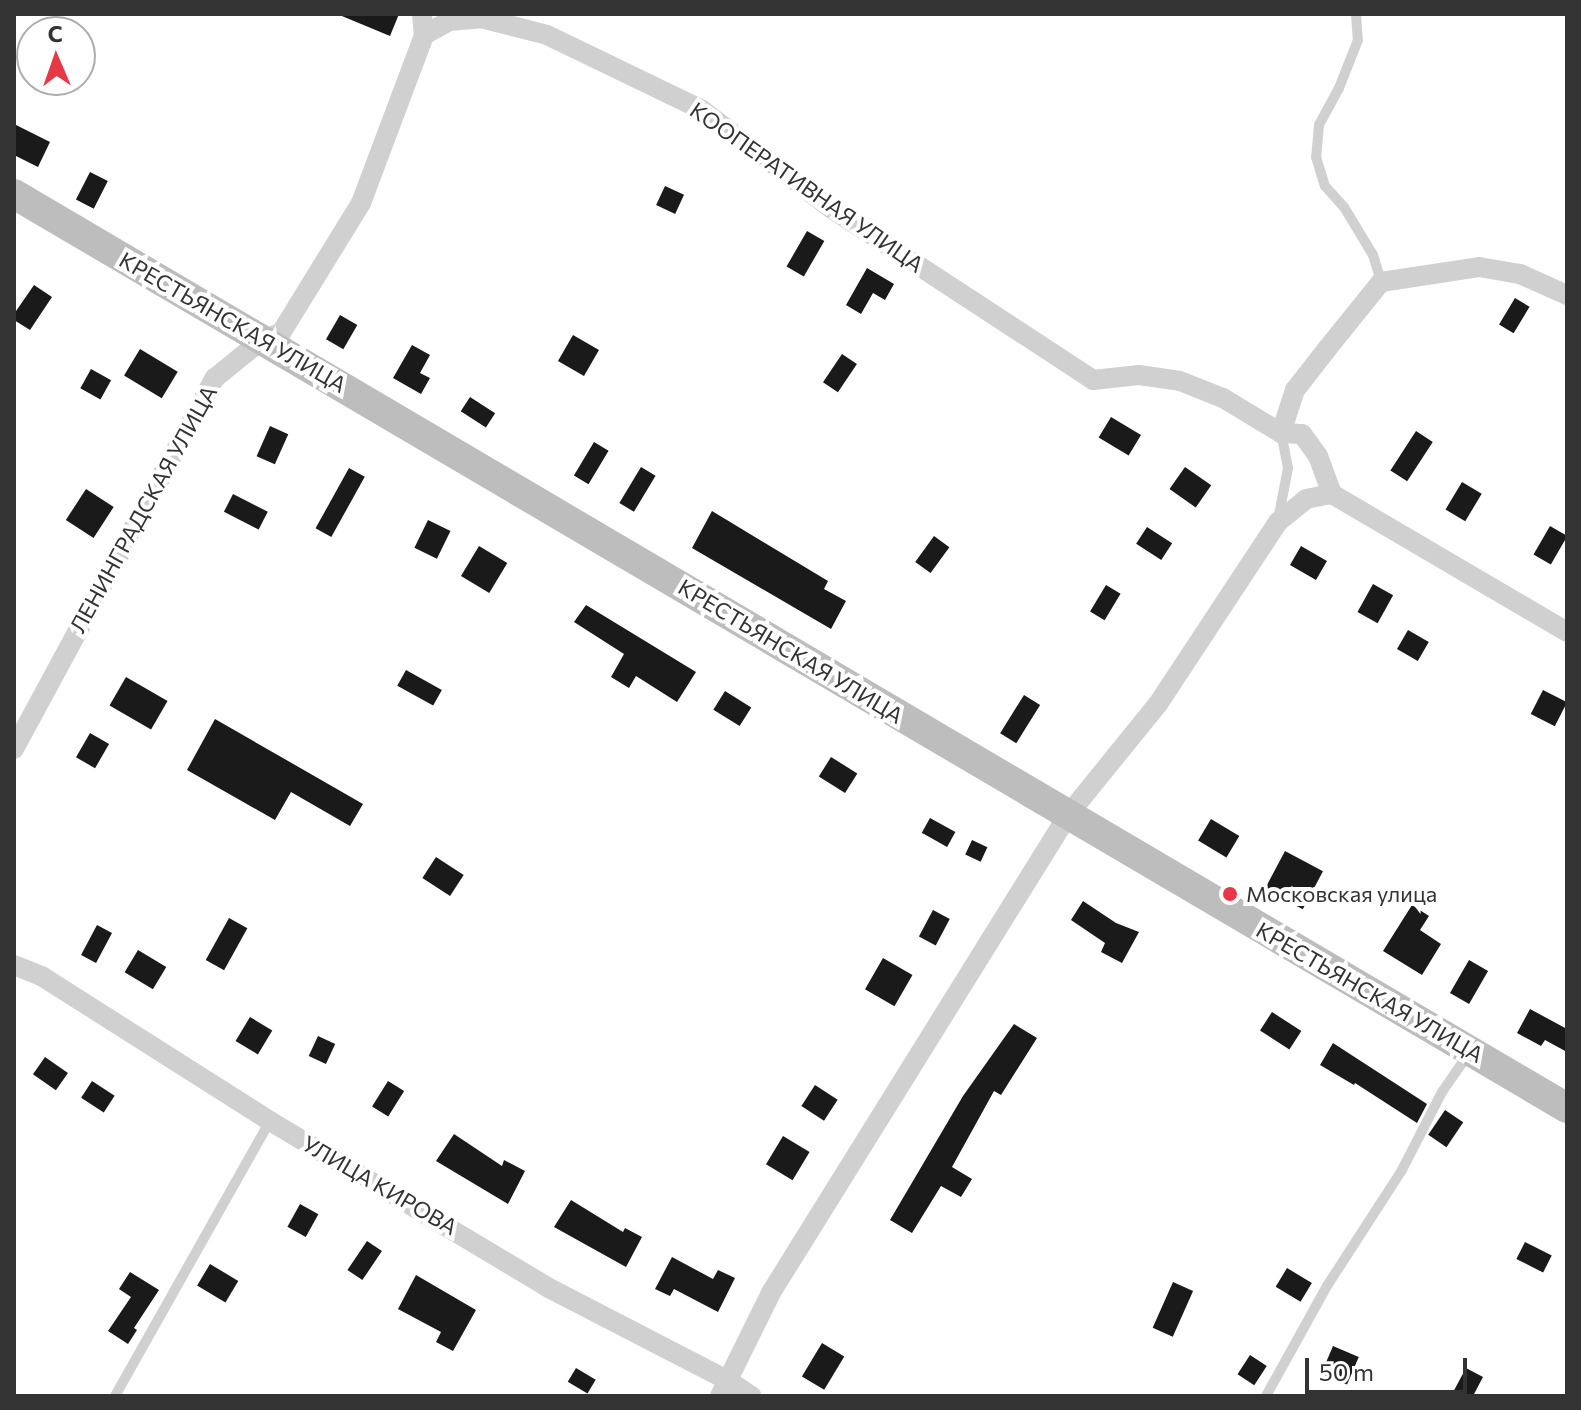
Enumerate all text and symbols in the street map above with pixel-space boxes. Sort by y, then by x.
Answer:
north arrow [16,16,96,96]
text: С [47,20,63,47]
street label: КООПЕРАТИВНАЯ УЛИЦА [685,96,929,278]
street label: КРЕСТЬЯНСКАЯ УЛИЦА [115,246,351,398]
street label: ЛЕНИНГРАДСКАЯ УЛИЦА [64,381,222,637]
street label: КРЕСТЬЯНСКАЯ УЛИЦА [674,573,908,729]
place label: Московская улица [1246,881,1437,907]
marker: Московская улица [1221,885,1239,903]
street label: КРЕСТЬЯНСКАЯ УЛИЦА [1252,916,1488,1068]
street label: УЛИЦА КИРОВА [298,1130,462,1240]
scale bar [1309,1342,1471,1392]
text: 50 m [1319,1357,1374,1386]

